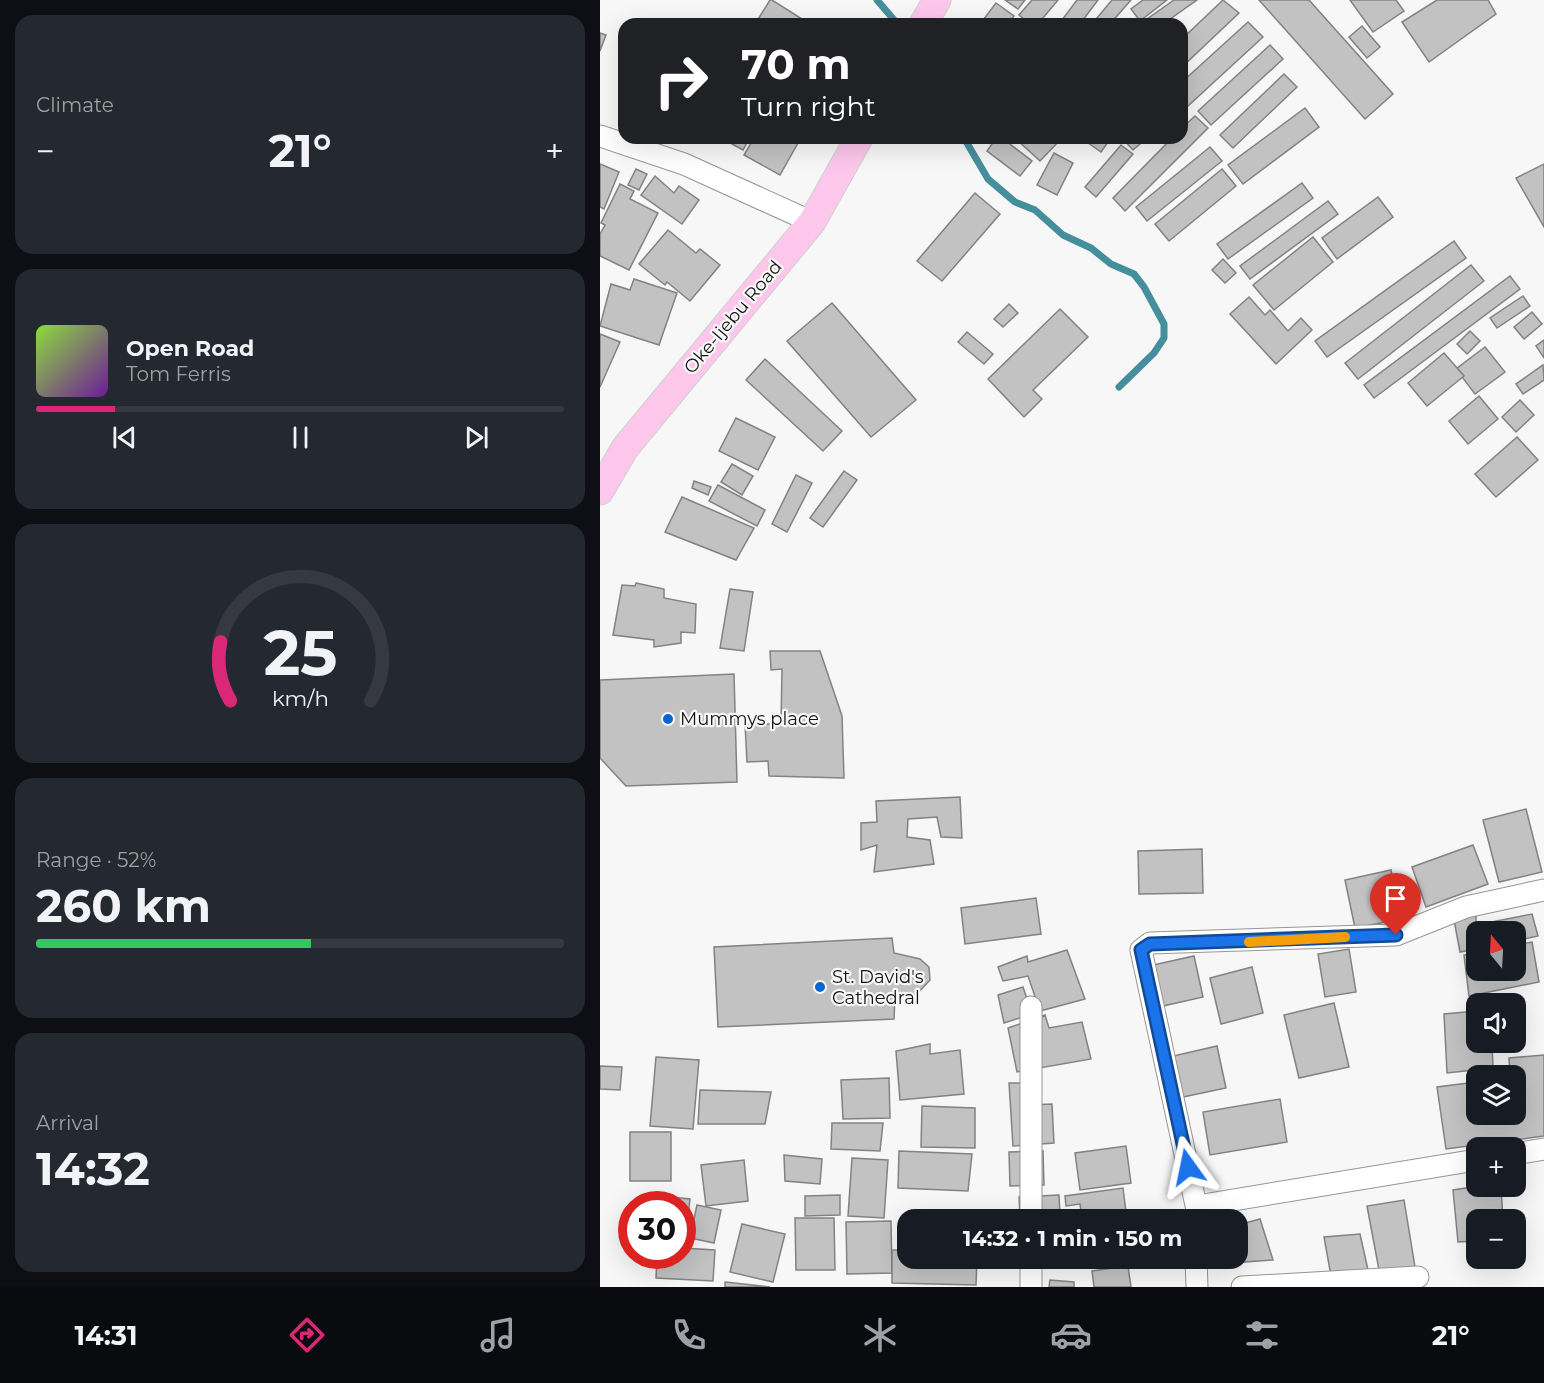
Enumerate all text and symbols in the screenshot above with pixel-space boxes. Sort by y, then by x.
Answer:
text: 70 m [741,38,851,90]
icon: right [642,42,720,120]
text: Turn right [741,90,876,123]
text: Climate [36,93,114,117]
text: 21° [268,123,332,178]
text: − [36,131,55,171]
text: + [545,131,564,171]
street label: Oke-Ijebu Road [679,256,787,378]
text: Open Road [126,335,254,362]
text: Tom Ferris [126,362,231,386]
icon: previous [108,421,141,454]
icon: pause [284,421,317,454]
icon: next [460,421,493,454]
text: 25 [263,615,337,691]
text: km/h [271,685,329,711]
place label: Mummys place [680,708,819,730]
marker: Mummys place [661,712,675,726]
text: Range · 52% [36,848,156,872]
pin [1370,873,1421,935]
text: 260 km [36,878,211,933]
icon: arrive [1379,882,1412,915]
north arrow [1466,921,1526,981]
map controls [1466,921,1526,1269]
place label: St. David's Cathedral [832,966,924,1009]
marker: St. David's Cathedral [813,980,827,994]
button: sound [1466,993,1526,1053]
button: layers [1466,1065,1526,1125]
text: Arrival [36,1111,99,1135]
position arrow [1156,1135,1220,1199]
button: + [1466,1137,1526,1197]
text: 14:32 [36,1141,150,1196]
speed limit sign: 30 [618,1191,696,1269]
button: − [1466,1209,1526,1269]
text: 14:32 · 1 min · 150 m [963,1225,1182,1252]
icon: directions [286,1314,328,1356]
icon: music [477,1314,519,1356]
icon: phone [668,1314,710,1356]
icon: climate [859,1314,901,1356]
icon: car [1050,1314,1092,1356]
icon: filters [1241,1314,1283,1356]
text: 14:31 [74,1319,138,1352]
text: 21° [1432,1319,1470,1352]

